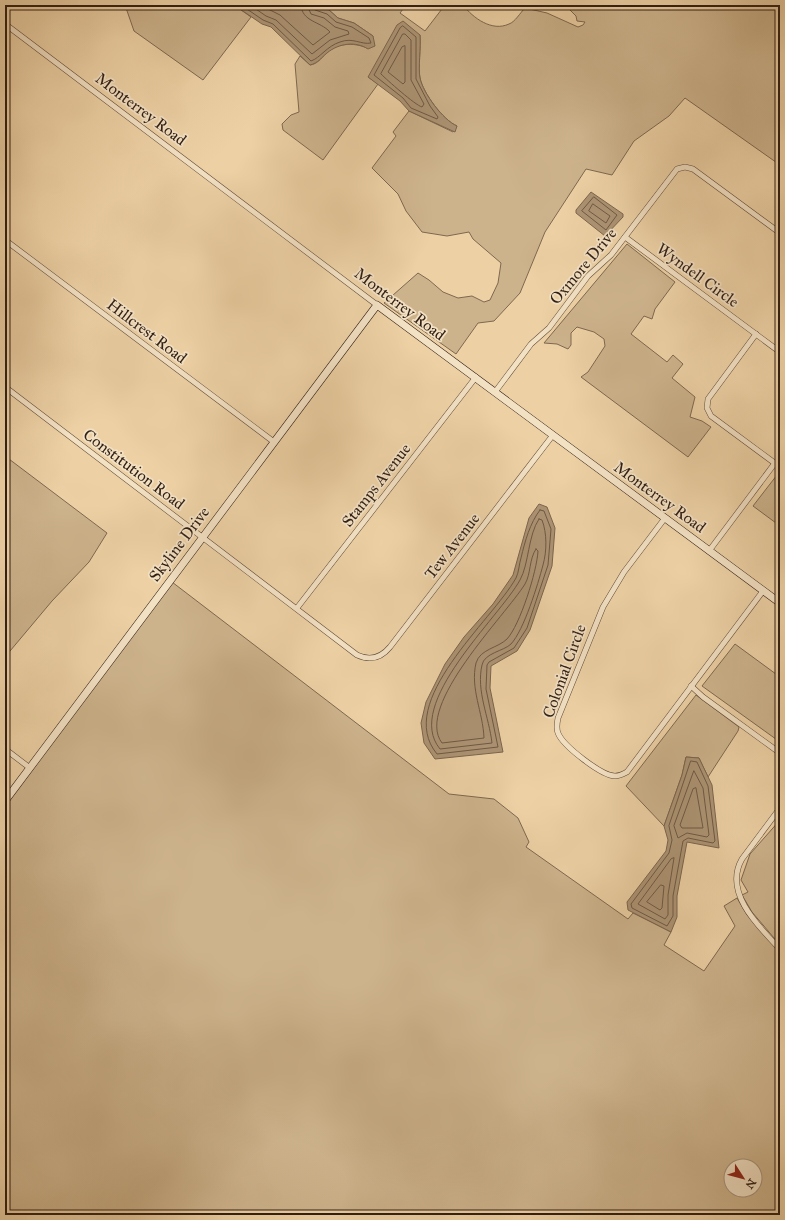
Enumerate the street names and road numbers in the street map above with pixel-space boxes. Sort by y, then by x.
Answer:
street label: Monterrey Road [92,69,190,149]
street label: Oxmore Drive [546,224,621,308]
street label: Wyndell Circle [653,239,743,311]
street label: Monterrey Road [351,264,449,344]
street label: Hillcrest Road [103,295,191,367]
street label: Constitution Road [80,425,188,513]
street label: Stamps Avenue [338,439,415,530]
street label: Monterrey Road [610,457,710,537]
street label: Skyline Drive [145,503,213,585]
street label: Tew Avenue [420,509,484,583]
street label: Colonial Circle [538,621,590,720]

